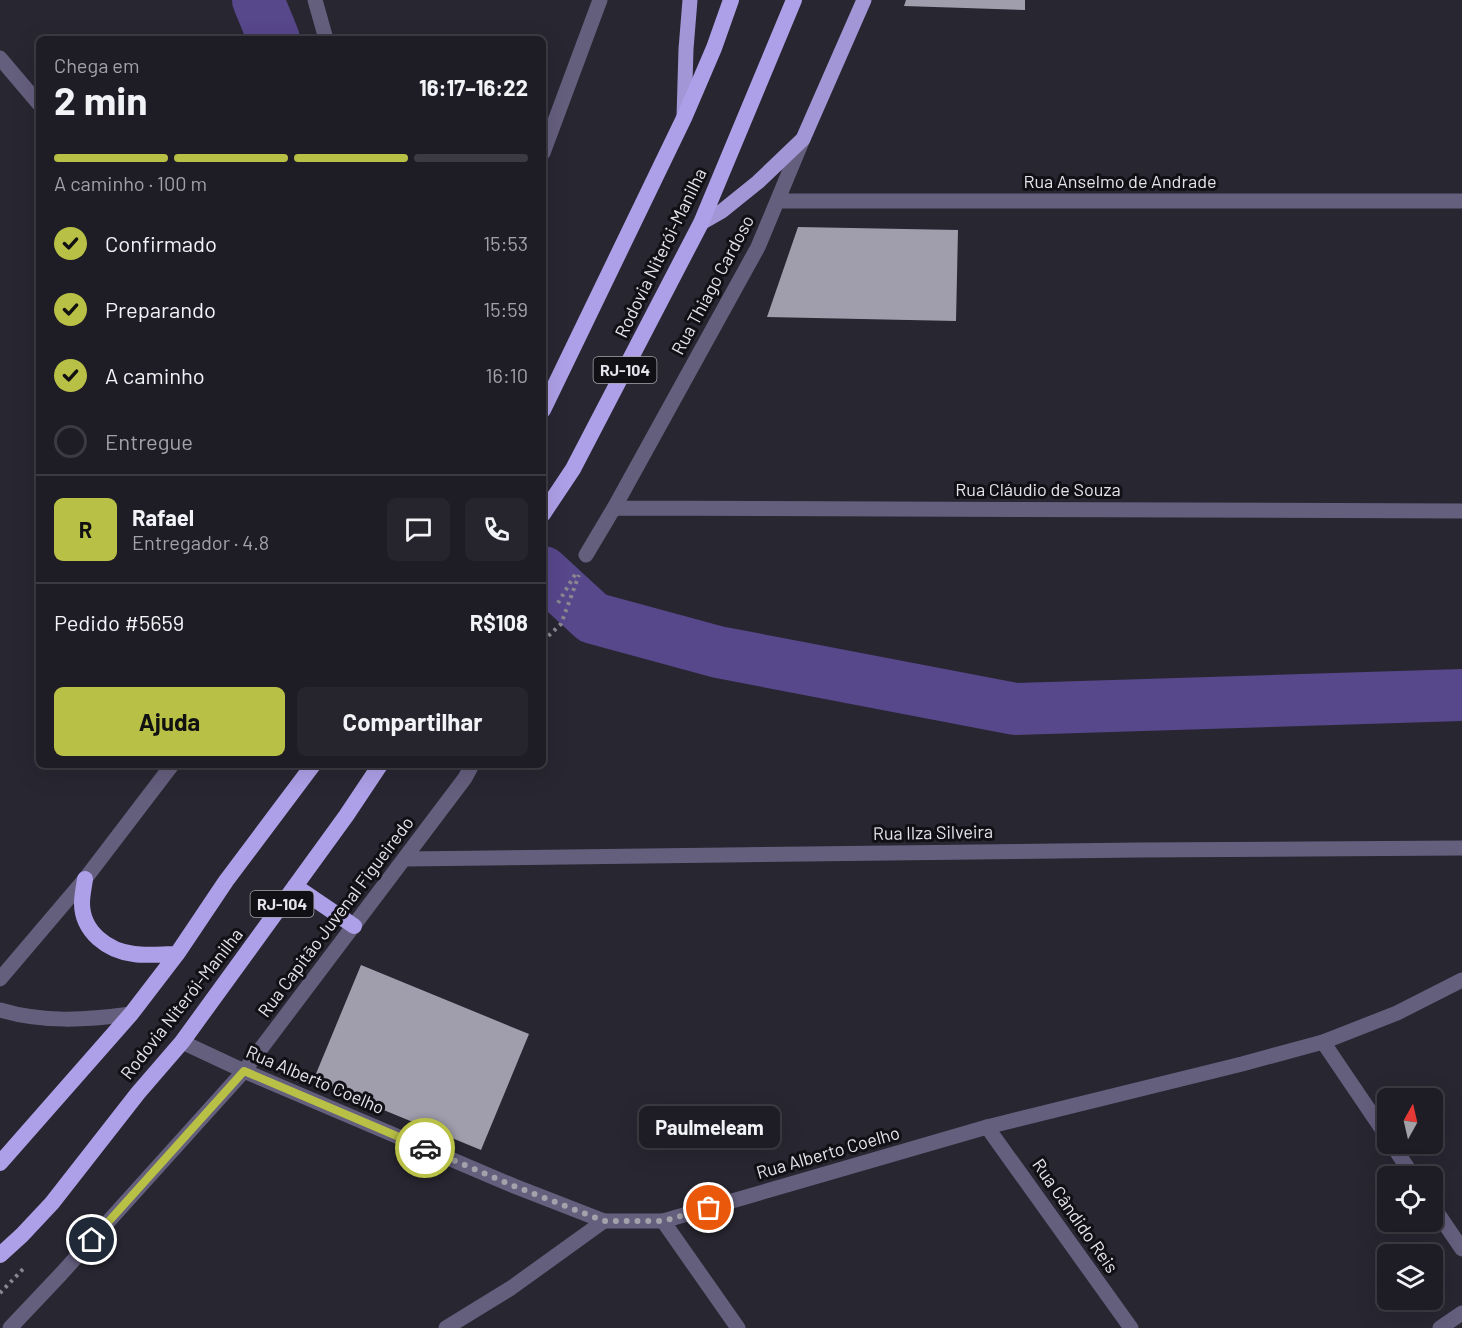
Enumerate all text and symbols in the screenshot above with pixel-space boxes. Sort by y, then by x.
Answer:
text: Chega em [54,53,140,77]
text: 16:17–16:22 [419,74,528,100]
text: 2 min [54,76,147,123]
street label: Rodovia Niterói-Manilha [609,164,711,341]
street label: Rua Anselmo de Andrade [1023,170,1217,192]
text: A caminho · 100 m [54,171,207,195]
street label: Rua Thiago Cardoso [666,211,758,358]
icon: check [54,227,87,260]
text: Confirmado [105,230,217,256]
text: 15:53 [483,231,528,255]
icon: check [54,293,87,326]
text: Preparando [105,296,216,322]
text: 15:59 [483,297,528,321]
road number: RJ-104 [594,357,656,383]
icon: check [54,359,87,392]
text: A caminho [105,362,205,388]
text: 16:10 [486,363,528,387]
text: Entregue [105,428,193,454]
street label: Rua Cláudio de Souza [955,478,1121,500]
button: chat [387,498,450,561]
button: phone [465,498,528,561]
text: Rafael [132,504,194,530]
text: R [79,516,92,542]
text: Entregador · 4.8 [132,530,269,554]
text: Pedido #5659 [54,609,184,635]
text: R$108 [470,609,528,635]
button: Ajuda [54,687,285,756]
button: Compartilhar [297,687,528,756]
street label: Rua Capitão Juvenal Figueiredo [253,812,418,1021]
street label: Rua Ilza Silveira [873,820,993,844]
road number: RJ-104 [250,891,314,917]
street label: Rodovia Niterói-Manilha [115,923,247,1083]
street label: Rua Alberto Coelho [243,1040,388,1118]
north arrow [1377,1088,1443,1154]
map controls [1377,1088,1443,1310]
callout: Paulmeleam [638,1106,780,1148]
text: Paulmeleam [655,1115,764,1139]
courier [395,1118,455,1178]
street label: Rua Alberto Coelho [753,1121,902,1183]
icon: car [409,1132,442,1165]
street label: Rua Cândido Reis [1028,1154,1123,1277]
button: locate [1377,1166,1443,1232]
pin [683,1182,734,1233]
icon: bag [692,1191,725,1224]
pin [66,1214,117,1265]
icon: home [75,1223,108,1256]
button: layers [1377,1244,1443,1310]

